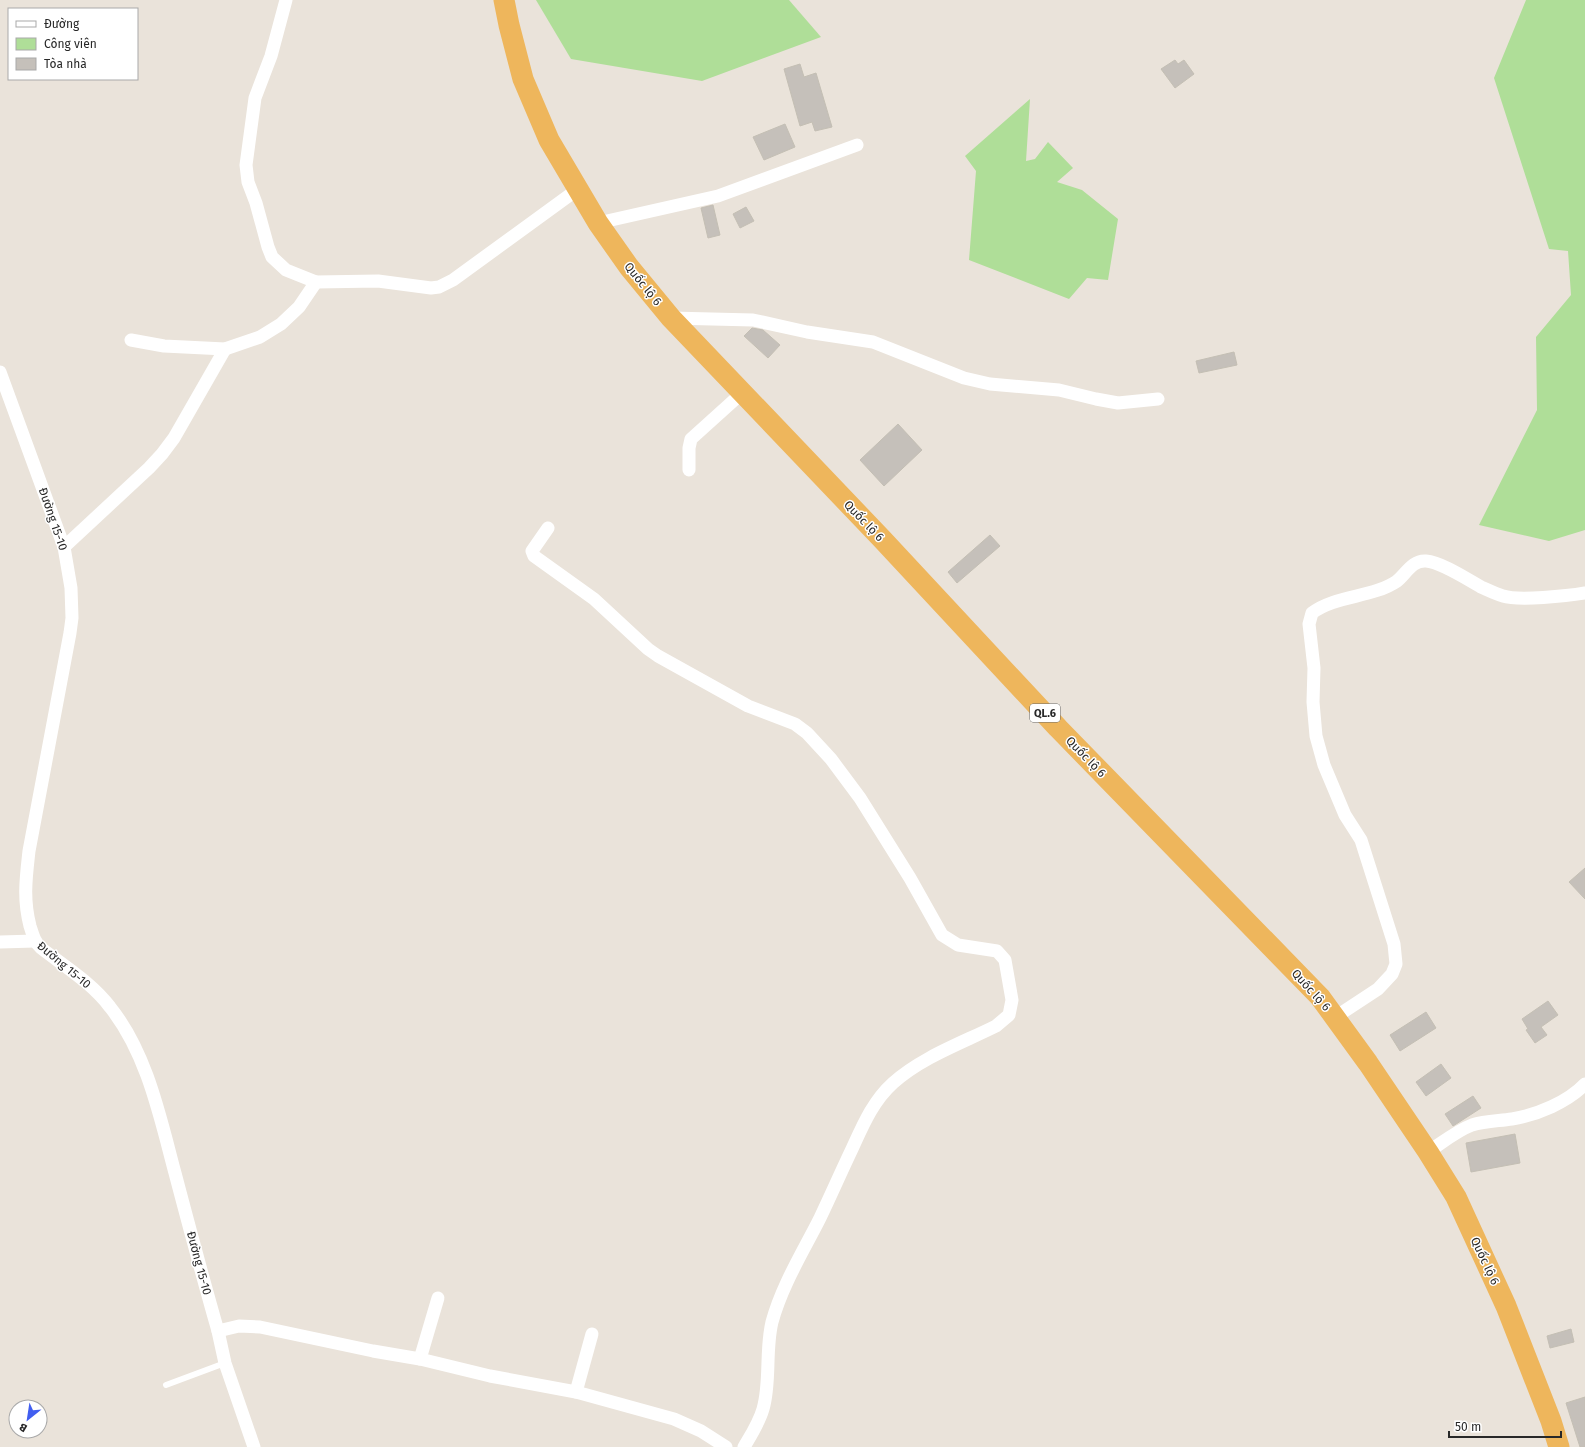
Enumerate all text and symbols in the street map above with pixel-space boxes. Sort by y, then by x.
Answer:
legend [8,8,138,80]
text: Đường [44,17,80,31]
text: Công viên [44,37,97,51]
text: Tòa nhà [44,57,87,71]
street label: Quốc lộ 6 [621,259,665,308]
street label: Đường 15-10 [36,486,70,553]
street label: Quốc lộ 6 [841,497,888,544]
road number: QL.6 [1030,704,1060,722]
street label: Quốc lộ 6 [1063,733,1110,780]
street label: Đường 15-10 [34,939,94,992]
street label: Quốc lộ 6 [1289,966,1334,1014]
street label: Đường 15-10 [184,1230,214,1297]
street label: Quốc lộ 6 [1468,1234,1503,1287]
north arrow [8,1399,48,1439]
scale bar [1449,1413,1561,1439]
text: B [17,1420,29,1435]
text: 50 m [1455,1420,1481,1434]

